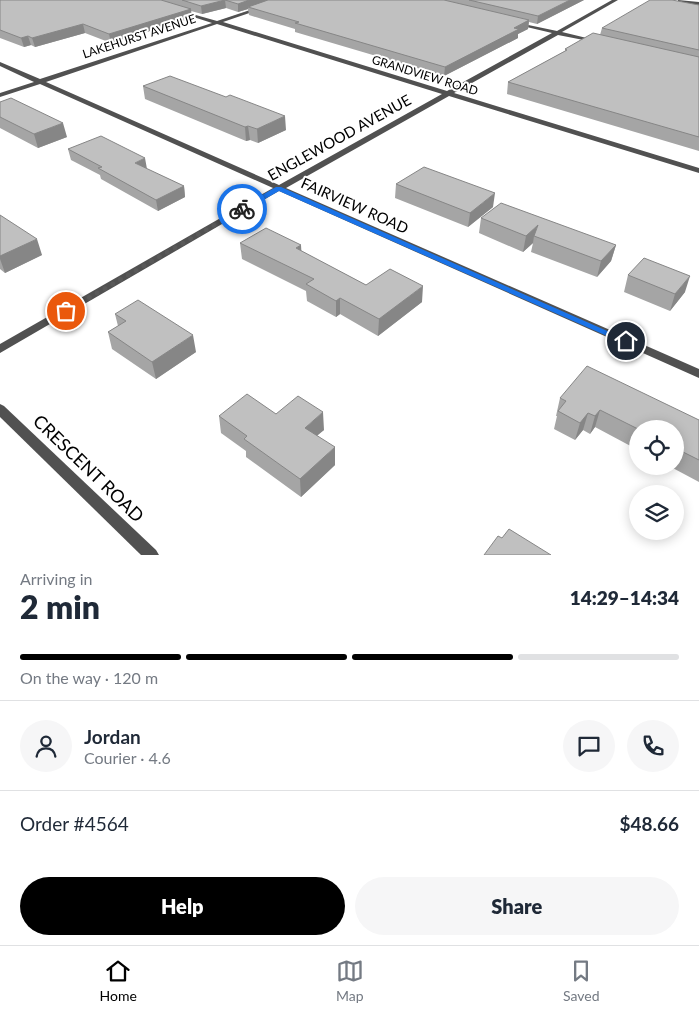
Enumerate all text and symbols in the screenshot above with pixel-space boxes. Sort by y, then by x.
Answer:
street label: LAKEHURST AVENUE [81,11,198,61]
street label: GRANDVIEW ROAD [370,52,480,98]
street label: ENGLEWOOD AVENUE [264,90,414,184]
street label: FAIRVIEW ROAD [298,173,412,237]
courier [217,184,267,234]
icon: bike [228,195,256,223]
pin [45,290,87,332]
icon: bag [52,297,80,325]
pin [605,320,647,362]
icon: home [612,327,640,355]
street label: CRESCENT ROAD [29,410,149,526]
map controls [629,420,684,540]
button: locate [629,420,684,475]
button: layers [629,485,684,540]
text: Arriving in [20,569,93,588]
text: 14:29–14:34 [570,586,679,609]
text: 2 min [20,587,100,626]
text: On the way · 120 m [20,668,158,687]
button: person [20,720,72,772]
button: chat [563,720,615,772]
button: phone [627,720,679,772]
text: Jordan [84,725,141,748]
text: Courier · 4.6 [84,748,171,767]
text: Order #4564 [20,812,129,835]
text: $48.66 [619,812,679,835]
button: Help [20,877,345,935]
button: Share [355,877,679,935]
tab: Home [100,957,137,1004]
tab: Map [336,957,364,1004]
tab: Saved [563,957,599,1004]

